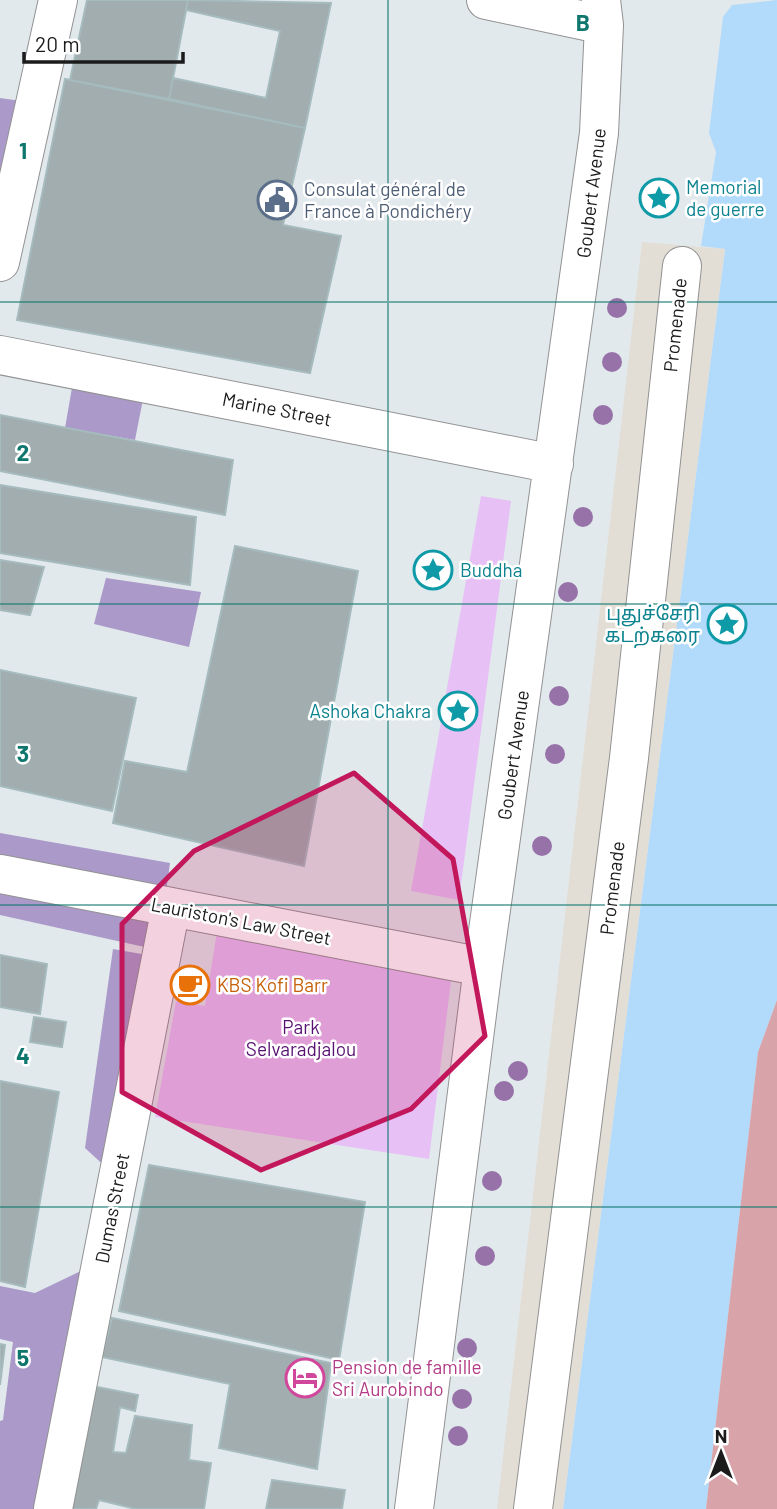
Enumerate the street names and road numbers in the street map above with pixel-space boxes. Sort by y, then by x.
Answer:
street label: Goubert Avenue [571,127,610,259]
street label: Promenade [658,277,691,373]
street label: Marine Street [220,387,334,430]
street label: Goubert Avenue [492,689,533,821]
street label: Promenade [594,840,629,936]
street label: Lauriston's Law Street [149,892,333,949]
street label: Dumas Street [90,1151,133,1265]

